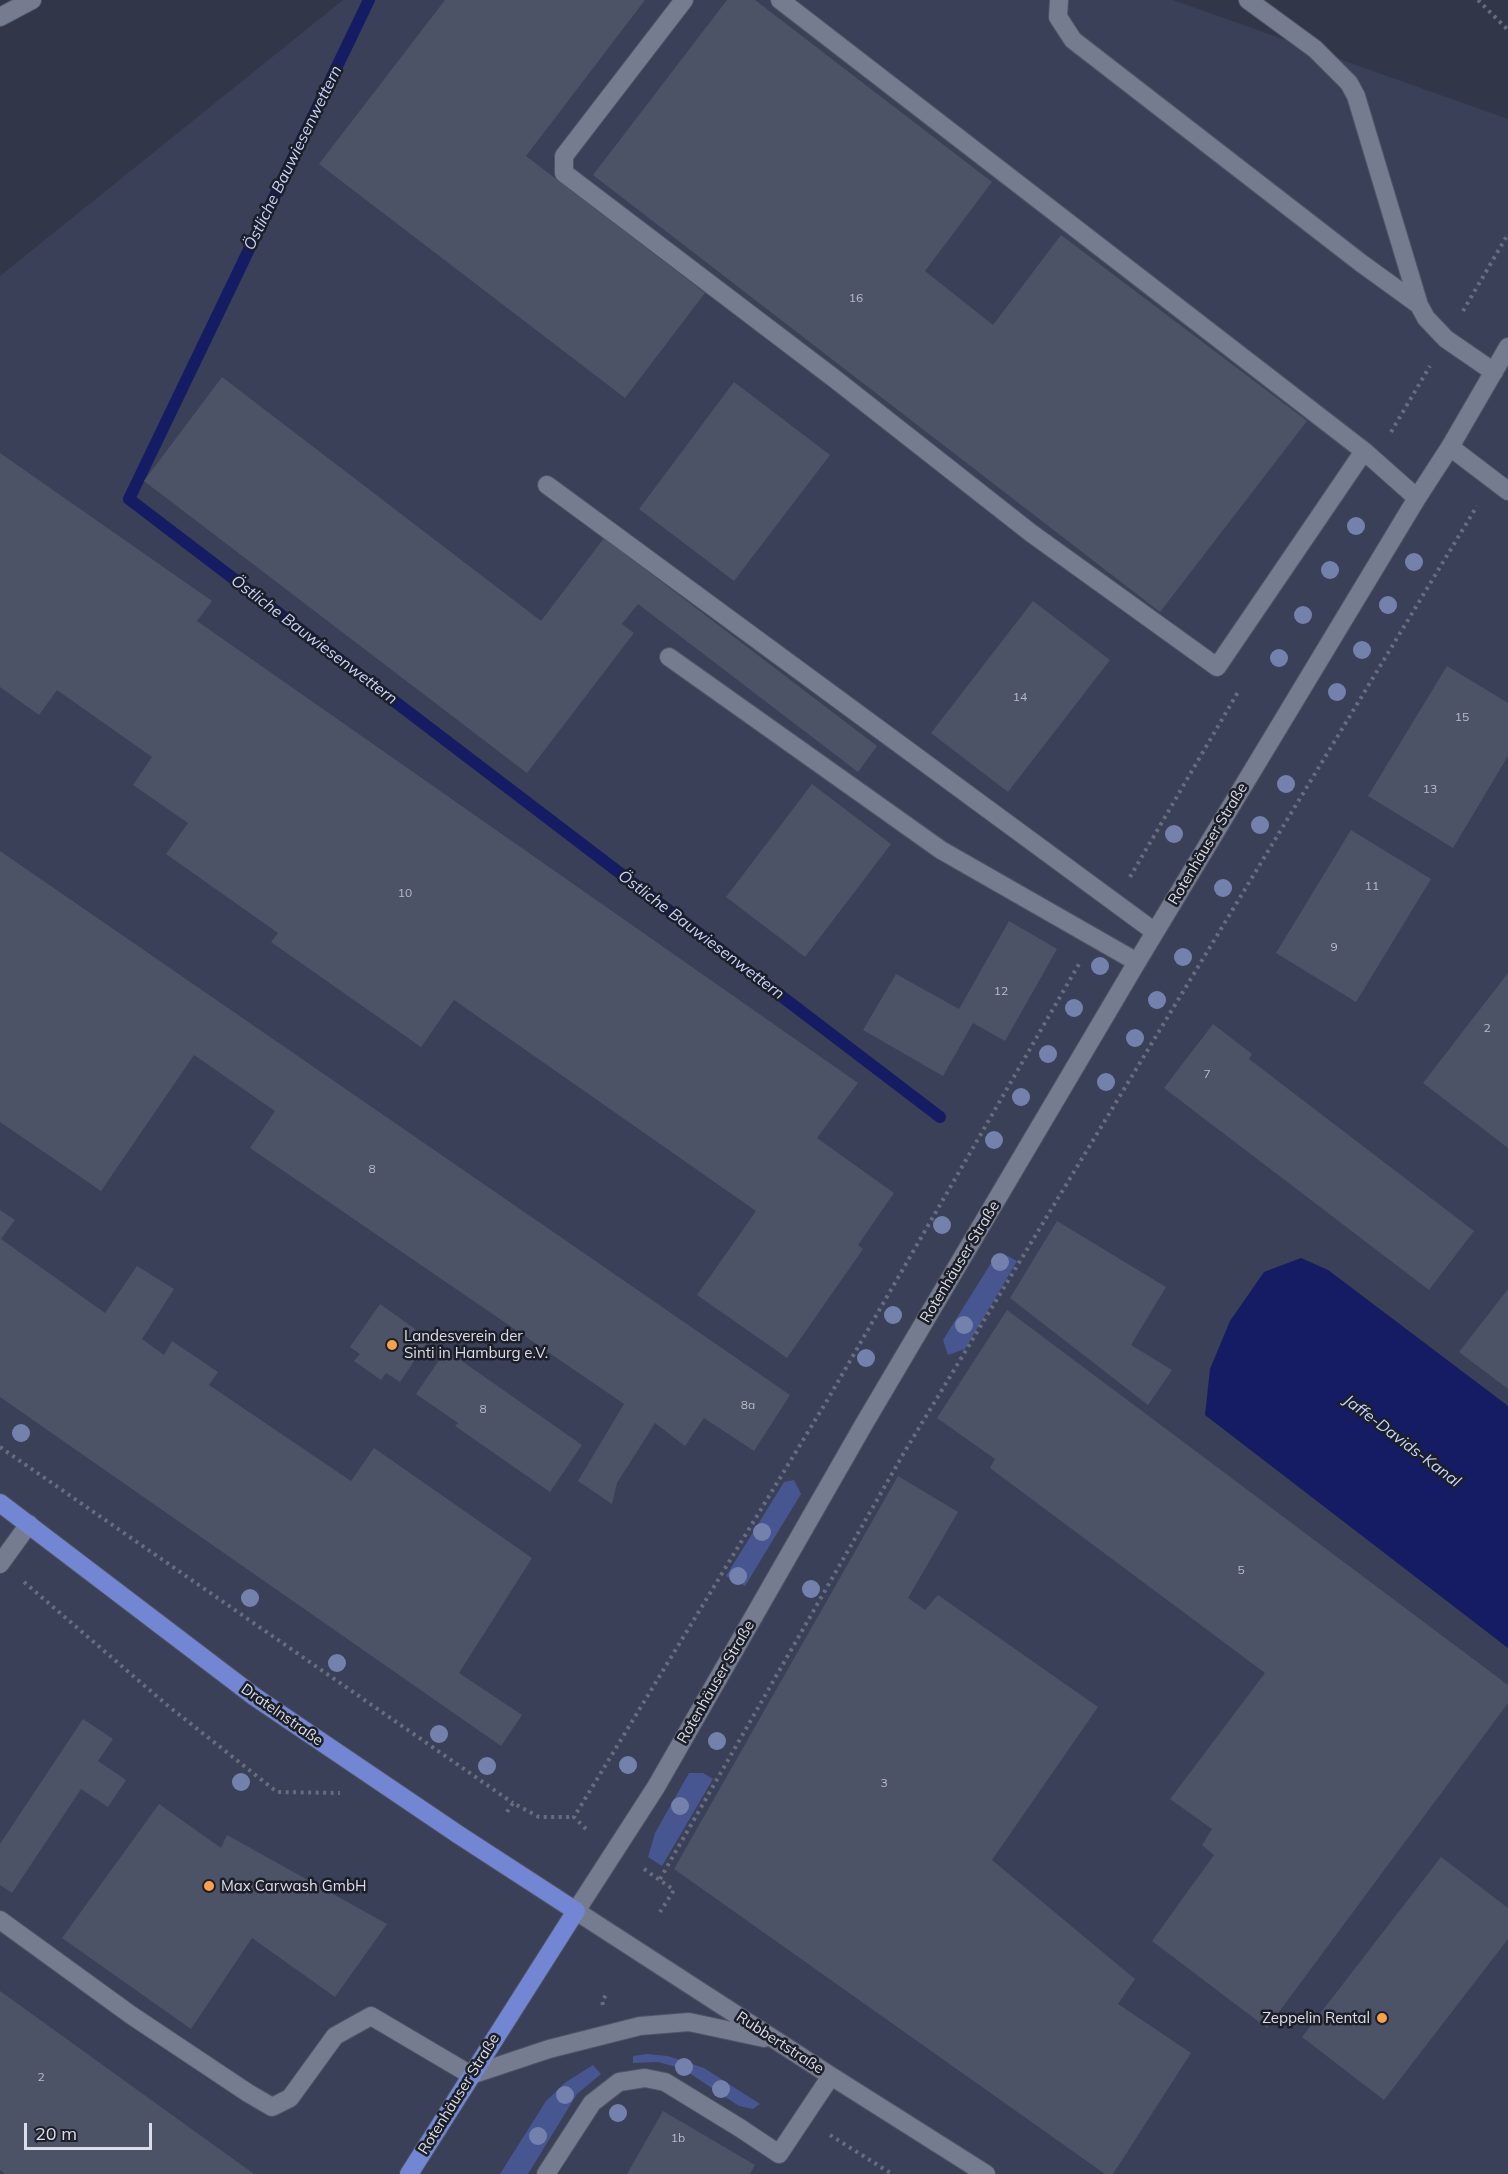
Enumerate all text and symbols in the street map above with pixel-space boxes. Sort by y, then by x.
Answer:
water label: Östliche Bauwiesenwettern [240,63,346,253]
house number: 16 [849,291,863,305]
water label: Östliche Bauwiesenwettern [227,571,401,709]
house number: 14 [1013,690,1027,704]
house number: 15 [1455,710,1469,724]
street label: Rotenhäuser Straße [1165,780,1251,908]
house number: 13 [1423,782,1437,796]
water label: Östliche Bauwiesenwettern [614,866,788,1004]
house number: 11 [1365,879,1379,893]
house number: 10 [398,886,412,900]
house number: 9 [1330,940,1338,954]
house number: 12 [994,984,1008,998]
house number: 2 [1483,1021,1491,1035]
house number: 7 [1203,1067,1211,1081]
house number: 8 [368,1162,376,1176]
street label: Rotenhäuser Straße [917,1198,1003,1326]
place label: Landesverein der Sinti in Hamburg e.V. [404,1327,548,1362]
marker: Landesverein der Sinti in Hamburg e.V. [385,1338,399,1352]
water label: Jaffe-Davids-Kanal [1340,1391,1464,1491]
house number: 8a [741,1398,755,1412]
house number: 8 [479,1402,487,1416]
house number: 5 [1237,1563,1245,1577]
street label: Rotenhäuser Straße [673,1617,759,1747]
street label: Dratelnstraße [238,1680,326,1750]
house number: 3 [880,1776,888,1790]
place label: Max Carwash GmbH [221,1877,366,1895]
marker: Max Carwash GmbH [202,1879,216,1893]
street label: Rubbertstraße [733,2008,827,2078]
place label: Zeppelin Rental [1262,2009,1370,2027]
marker: Zeppelin Rental [1375,2011,1389,2025]
street label: Rotenhäuser Straße [415,2030,503,2158]
house number: 2 [37,2070,45,2084]
scale bar [27,2111,154,2149]
text: 20 m [35,2122,77,2145]
house number: 1b [671,2131,685,2145]

